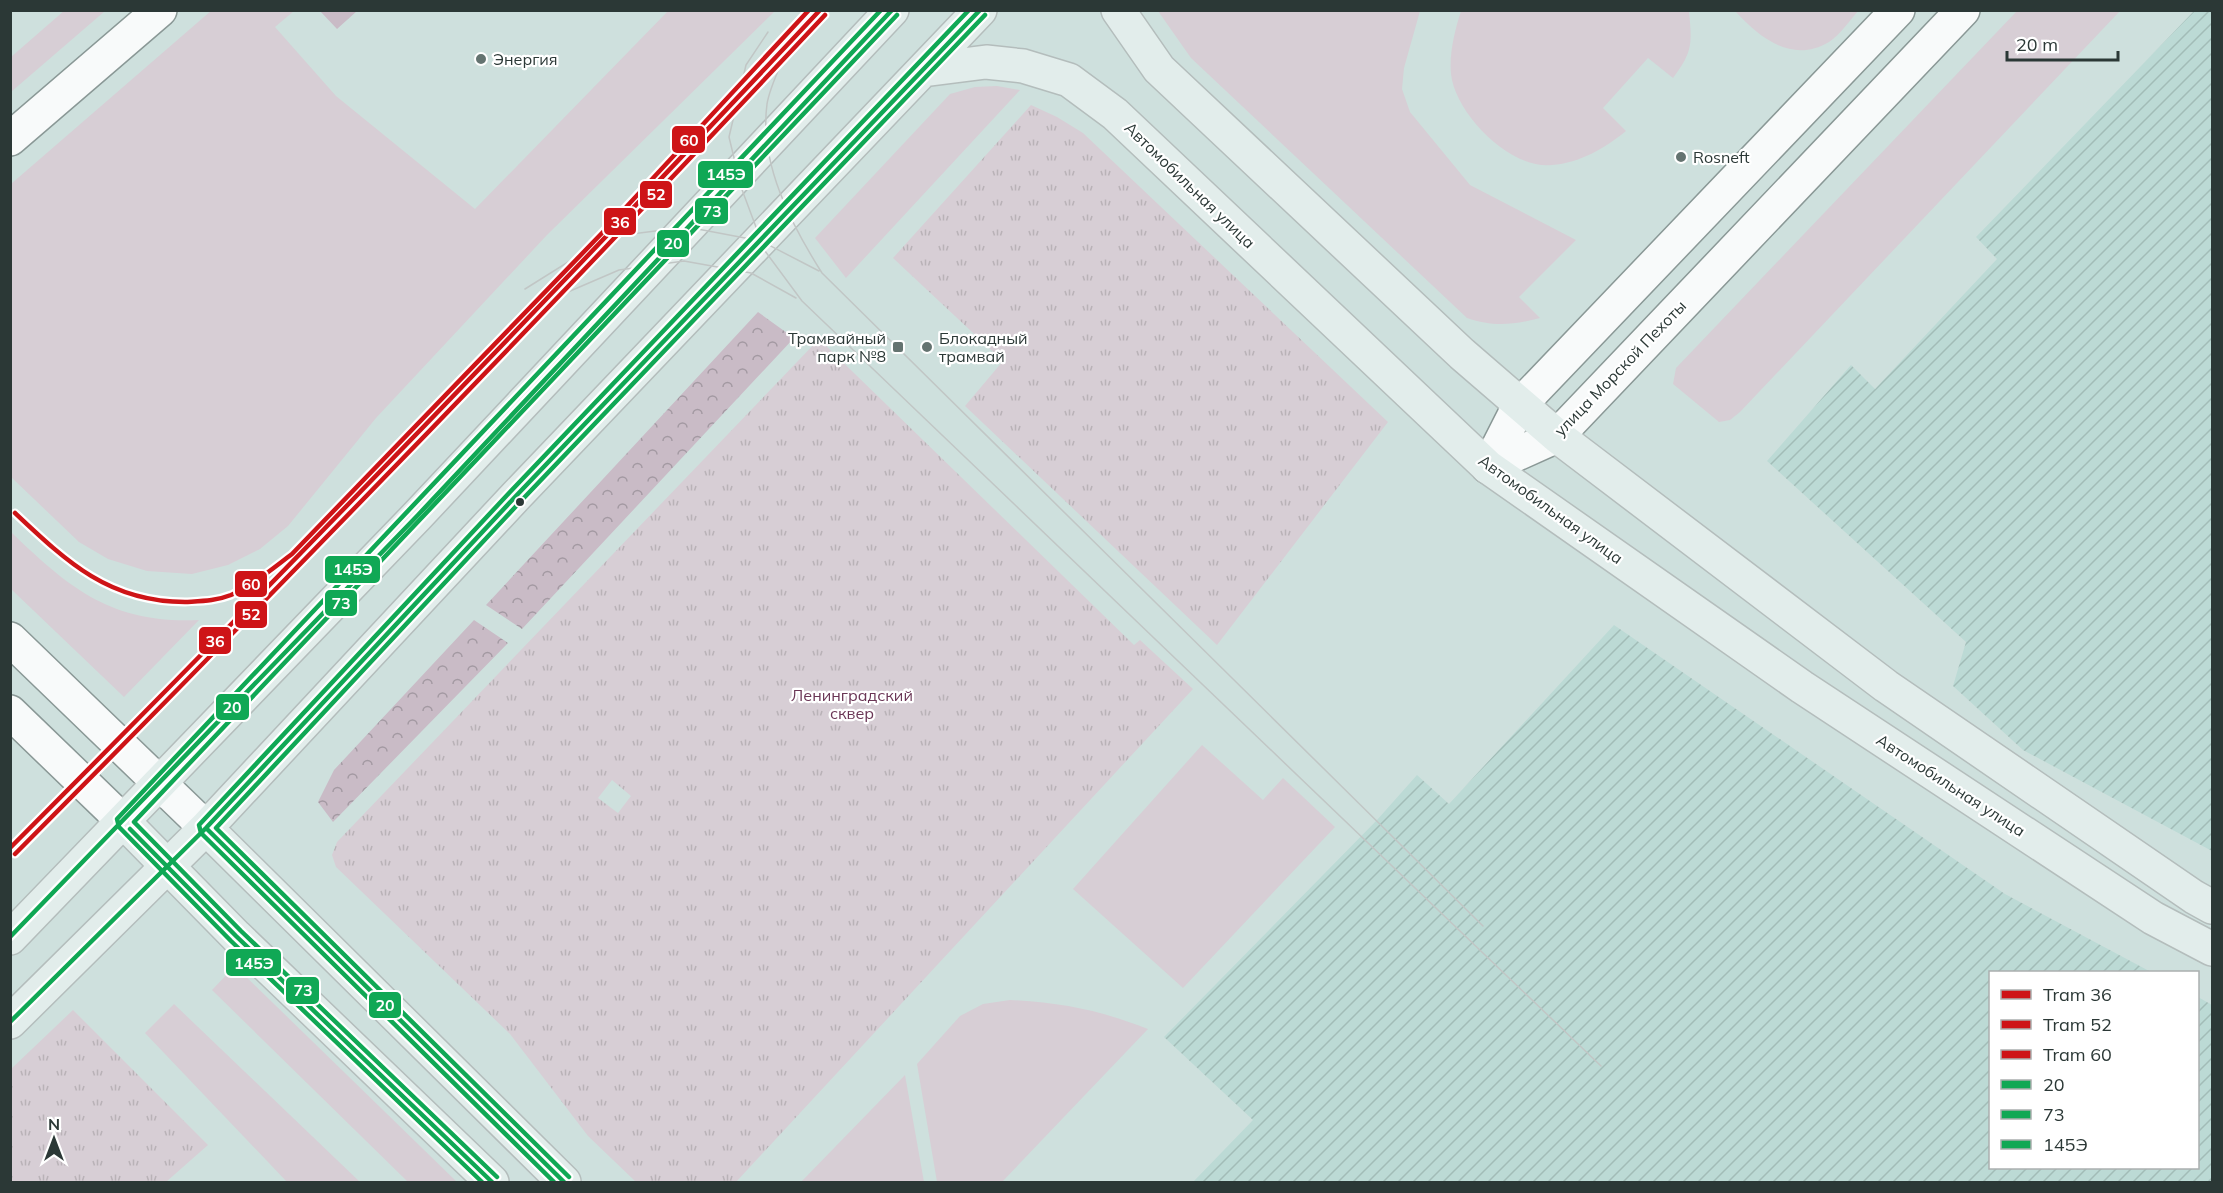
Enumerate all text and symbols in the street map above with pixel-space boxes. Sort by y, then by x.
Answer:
scale bar [2007,24,2118,62]
text: 20 m [2016,33,2058,56]
place label: Энергия [493,49,558,69]
marker: Энергия [474,52,488,66]
street label: Автомобильная улица [1121,118,1259,252]
line badge: 60 [671,125,706,154]
text: 60 [679,130,699,150]
place label: Rosneft [1693,147,1750,167]
marker: Rosneft [1674,150,1688,164]
line badge: 145Э [697,160,754,189]
text: 145Э [706,164,746,184]
line badge: 52 [639,180,673,209]
text: 52 [646,184,666,204]
line badge: 73 [694,197,729,225]
text: 73 [702,201,722,221]
line badge: 36 [603,207,637,236]
text: 36 [610,212,630,232]
line badge: 20 [656,229,690,258]
text: 20 [663,233,683,253]
street label: улица Морской Пехоты [1550,296,1690,440]
place label: Трамвайный парк №8 [788,328,886,366]
place label: Блокадный трамвай [939,328,1028,366]
marker: Трамвайный парк №8 [891,340,905,354]
marker: Блокадный трамвай [920,340,934,354]
street label: Автомобильная улица [1475,450,1627,568]
unlabelled marker [514,496,526,508]
line badge: 145Э [324,555,381,584]
text: 145Э [333,559,373,579]
line badge: 60 [234,570,268,598]
text: 60 [241,574,261,594]
line badge: 73 [324,589,358,617]
text: 73 [331,593,351,613]
line badge: 52 [234,600,268,629]
text: 52 [241,604,261,624]
line badge: 36 [198,626,232,655]
text: 36 [205,631,225,651]
park label: Ленинградский сквер [791,685,913,723]
line badge: 20 [215,693,250,721]
text: 20 [222,697,242,717]
street label: Автомобильная улица [1873,729,2029,841]
line badge: 145Э [225,948,282,977]
text: 145Э [234,953,274,973]
legend [1989,971,2199,1169]
line badge: 73 [285,976,320,1005]
text: 73 [293,980,313,1000]
text: Tram 36 [2043,983,2112,1006]
line badge: 20 [368,991,402,1019]
text: 20 [375,995,395,1015]
text: Tram 52 [2043,1013,2112,1036]
text: Tram 60 [2043,1043,2112,1066]
text: 20 [2043,1073,2065,1096]
text: 73 [2043,1103,2065,1126]
north arrow [24,1109,84,1169]
text: N [48,1114,60,1134]
text: 145Э [2043,1133,2088,1156]

